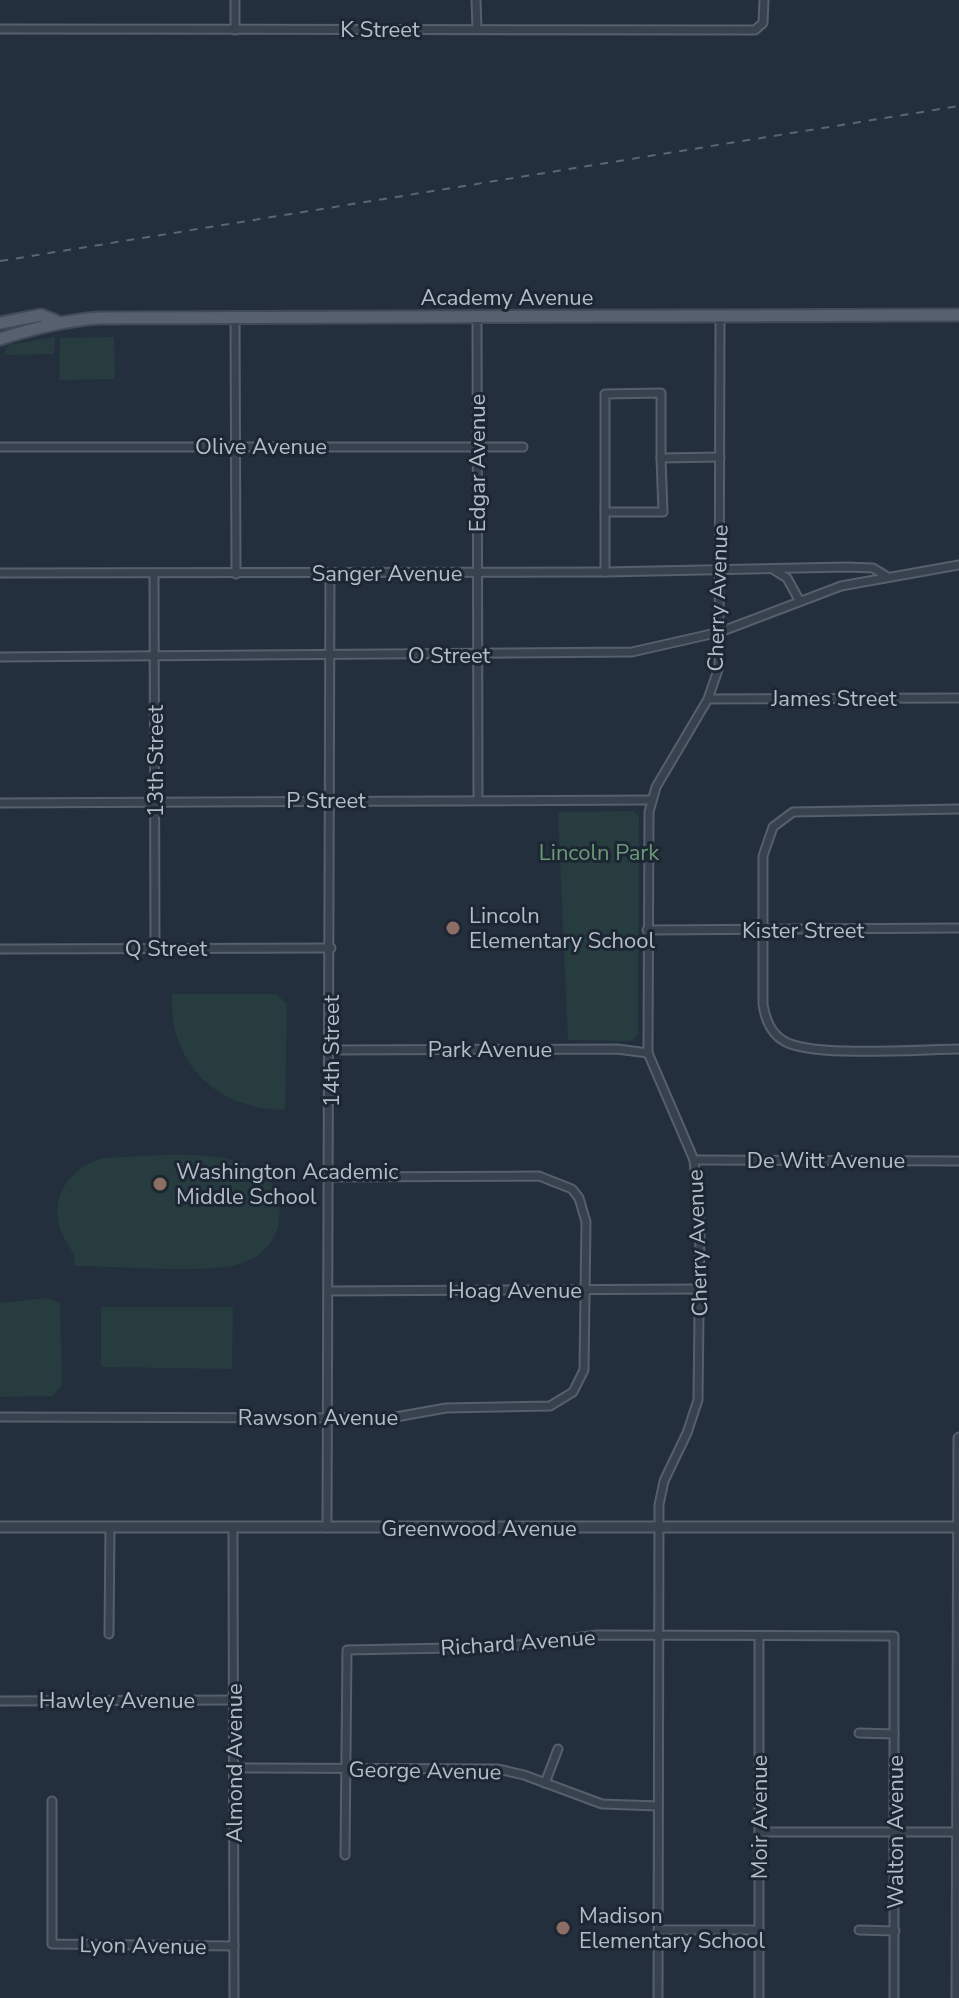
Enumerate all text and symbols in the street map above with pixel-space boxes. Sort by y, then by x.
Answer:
street label: K Street [340,15,420,45]
street label: Academy Avenue [421,283,593,313]
street label: Edgar Avenue [463,394,493,532]
street label: Olive Avenue [195,432,327,462]
street label: Cherry Avenue [700,524,736,672]
street label: Sanger Avenue [312,559,462,589]
street label: O Street [408,641,491,671]
street label: James Street [770,684,897,714]
street label: 13th Street [141,705,171,817]
street label: P Street [286,786,366,816]
park label: Lincoln Park [539,838,660,868]
place label: Lincoln Elementary School [469,901,655,956]
street label: Kister Street [742,916,864,946]
marker: Lincoln Elementary School [444,919,462,937]
street label: Q Street [125,934,208,964]
street label: 14th Street [317,995,347,1107]
street label: Park Avenue [428,1035,552,1065]
street label: De Witt Avenue [747,1146,905,1176]
place label: Washington Academic Middle School [176,1157,399,1212]
street label: Cherry Avenue [680,1169,716,1317]
marker: Washington Academic Middle School [151,1175,169,1193]
street label: Hoag Avenue [448,1276,582,1306]
street label: Rawson Avenue [238,1403,398,1433]
street label: Greenwood Avenue [381,1514,577,1544]
street label: Richard Avenue [440,1623,597,1663]
street label: Almond Avenue [220,1683,250,1843]
street label: Hawley Avenue [39,1686,195,1716]
street label: George Avenue [348,1755,502,1787]
street label: Moir Avenue [745,1755,775,1879]
street label: Walton Avenue [881,1755,911,1909]
place label: Madison Elementary School [579,1901,765,1956]
marker: Madison Elementary School [554,1919,572,1937]
street label: Lyon Avenue [79,1930,207,1962]

